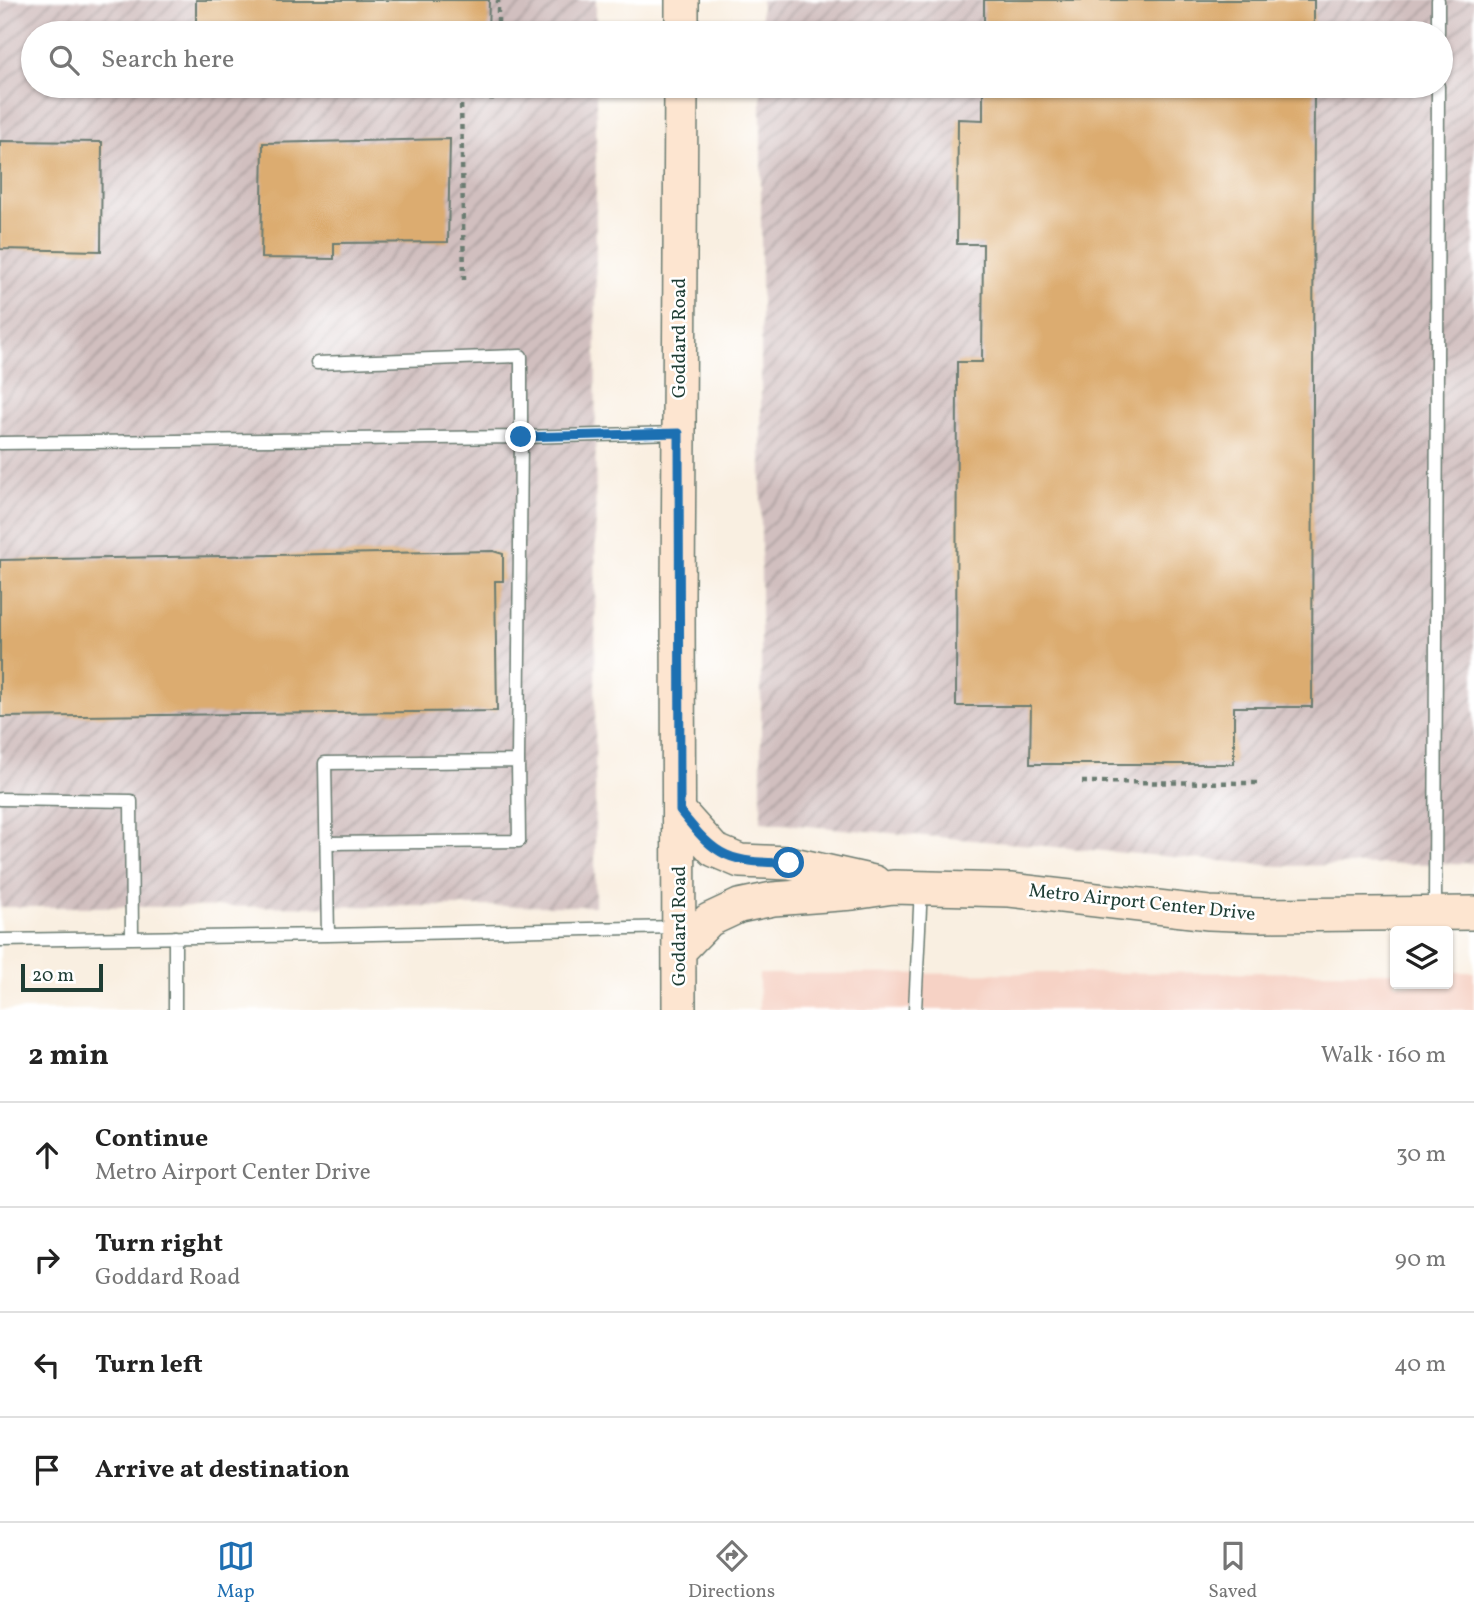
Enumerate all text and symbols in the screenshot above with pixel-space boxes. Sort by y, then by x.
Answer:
search box [21,21,1453,98]
icon: search [45,41,83,79]
text: Search here [101,42,234,78]
street label: Goddard Road [667,278,693,398]
route end [505,421,536,452]
route start [773,847,804,878]
street label: Goddard Road [667,866,693,986]
street label: Metro Airport Center Drive [1027,878,1257,928]
map controls [1390,926,1453,989]
button: layers [1390,926,1453,989]
scale bar [21,961,103,993]
text: 20 m [32,963,74,989]
text: 2 min [28,1035,109,1077]
text: Walk · 160 m [1321,1040,1446,1072]
text: Continue [95,1121,208,1157]
icon: ahead [28,1136,66,1174]
text: 30 m [1396,1139,1446,1171]
text: Metro Airport Center Drive [95,1157,371,1189]
text: Turn right [95,1226,223,1262]
icon: right [28,1241,66,1279]
text: 90 m [1395,1244,1446,1276]
text: Goddard Road [95,1262,241,1294]
icon: left [28,1346,66,1384]
text: Turn left [95,1347,203,1383]
text: 40 m [1394,1349,1446,1381]
icon: arrive [28,1451,66,1489]
text: Arrive at destination [95,1452,350,1488]
tab: Map [217,1537,255,1605]
tab: Directions [688,1537,775,1605]
tab: Saved [1208,1537,1257,1605]

